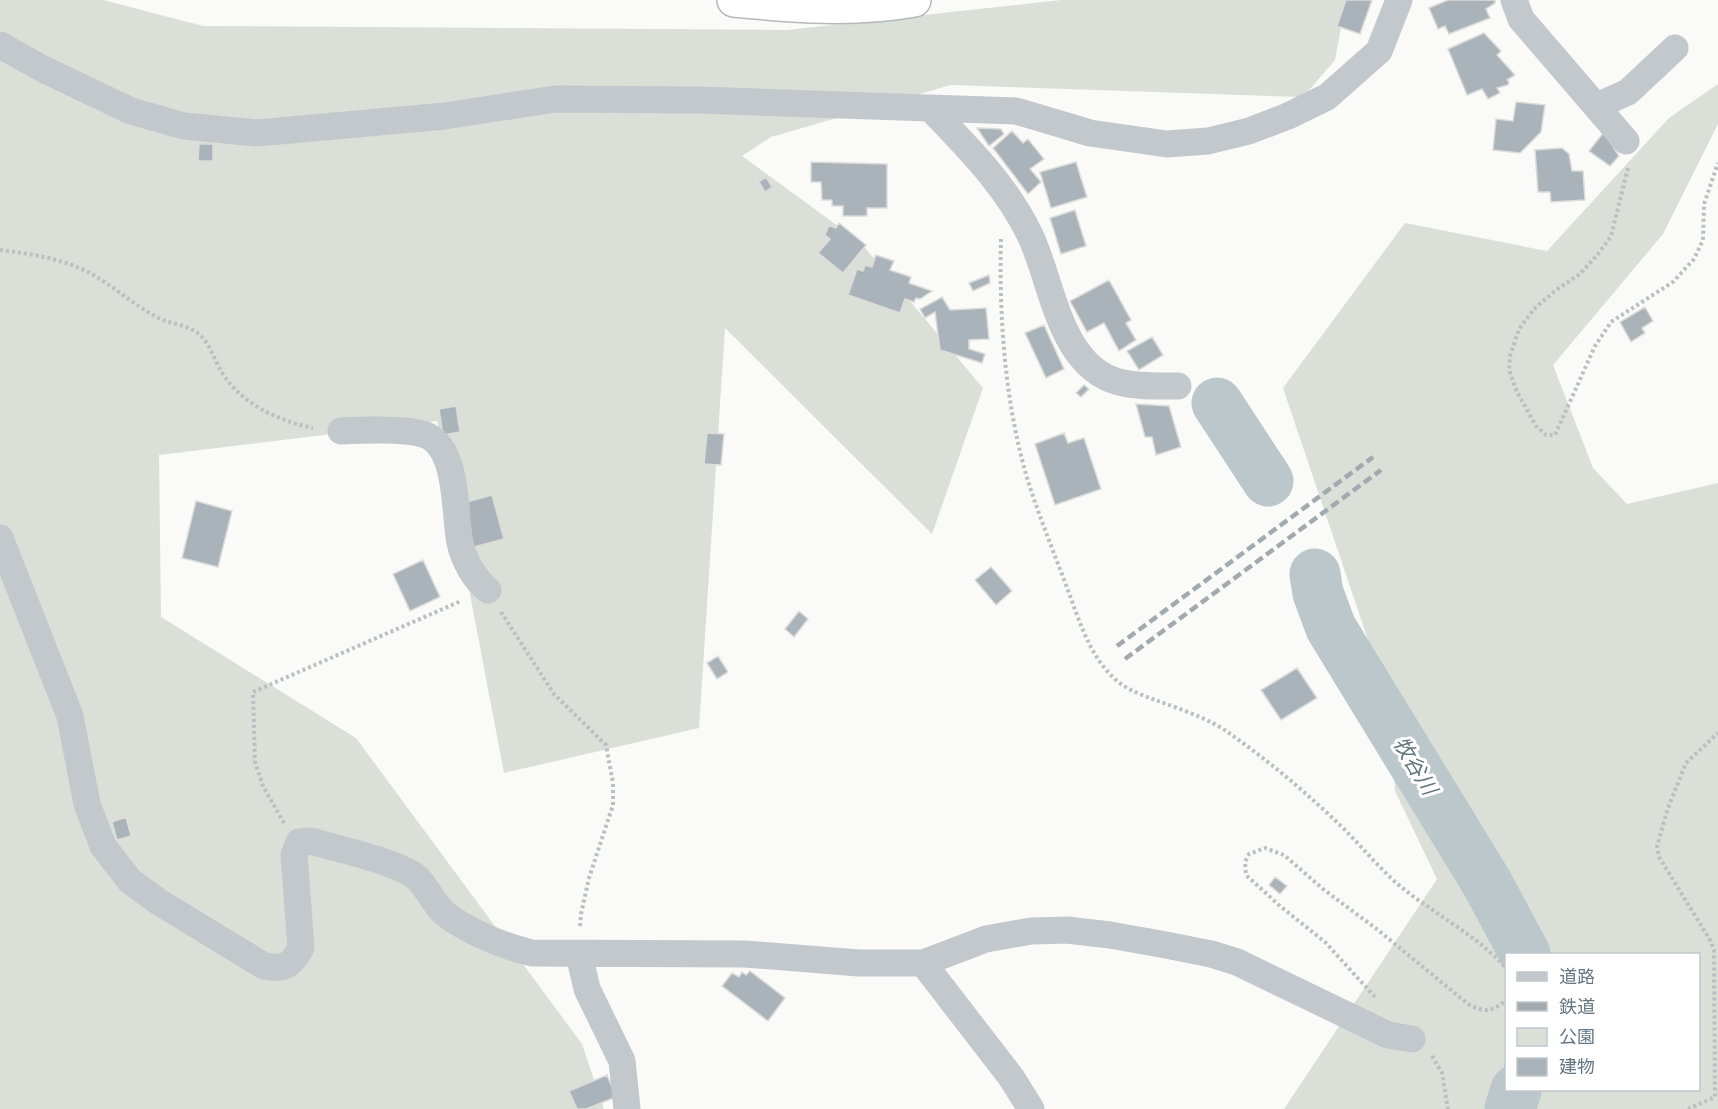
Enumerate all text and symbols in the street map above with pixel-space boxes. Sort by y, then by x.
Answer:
water label: 牧谷川 [1388,733,1443,801]
legend [1505,953,1700,1091]
text: 道路 [1559,967,1595,988]
text: 鉄道 [1559,997,1595,1018]
text: 公園 [1559,1027,1595,1048]
text: 建物 [1559,1057,1595,1078]

